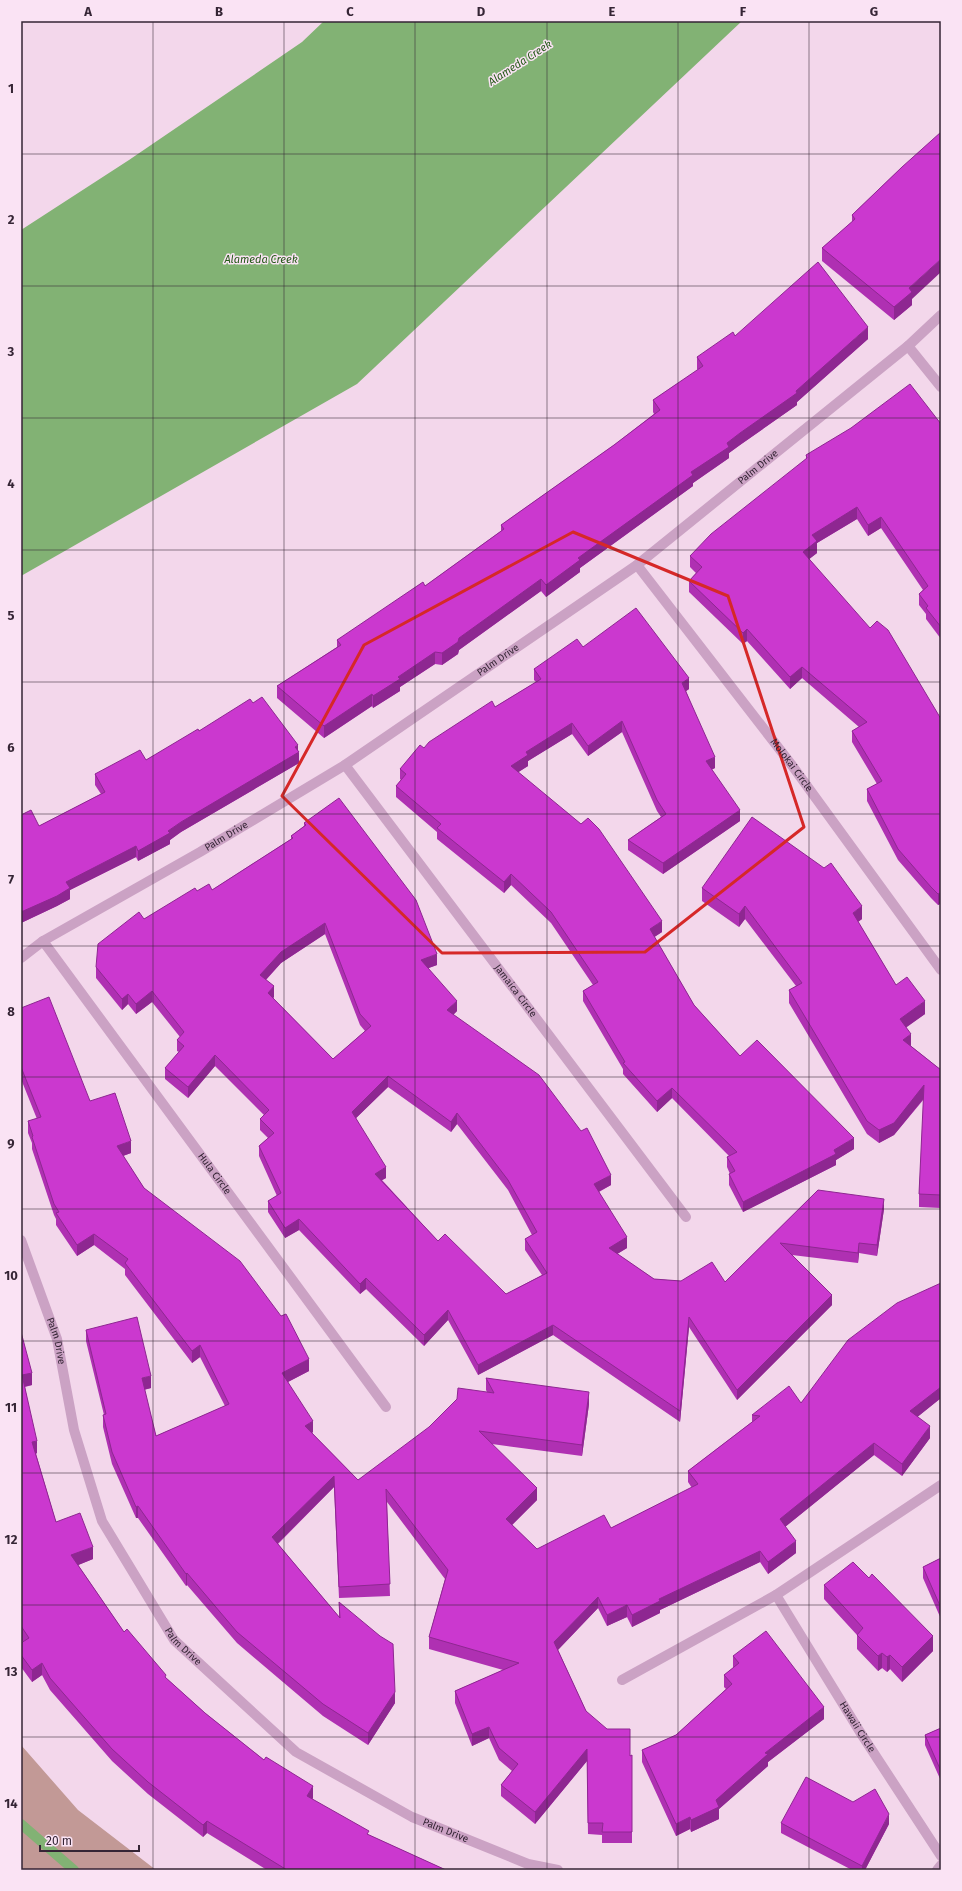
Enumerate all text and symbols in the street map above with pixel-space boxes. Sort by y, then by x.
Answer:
text: A [83,4,92,19]
text: B [215,4,223,19]
text: C [346,4,354,19]
text: D [477,4,486,19]
text: E [609,4,616,19]
text: F [740,4,747,19]
text: G [870,4,878,19]
water label: Alameda Creek [485,38,554,89]
text: 1 [8,81,14,96]
text: 2 [8,212,15,227]
water label: Alameda Creek [223,253,298,266]
text: 3 [7,344,15,359]
street label: Palm Drive [736,447,781,487]
text: 4 [7,476,15,491]
text: 5 [8,608,15,623]
street label: Palm Drive [475,642,521,679]
street label: Molokai Circle [768,736,815,794]
text: 6 [7,740,15,755]
street label: Palm Drive [203,819,250,854]
text: 7 [8,872,14,887]
street label: Jamaica Circle [492,962,539,1020]
text: 8 [7,1004,15,1019]
text: 9 [7,1136,15,1151]
street label: Hula Circle [195,1151,234,1197]
text: 10 [4,1268,18,1283]
street label: Palm Drive [44,1316,68,1365]
text: 11 [5,1400,17,1415]
text: 12 [5,1532,18,1547]
street label: Palm Drive [162,1625,204,1668]
text: 13 [5,1664,18,1679]
street label: Hawaii Circle [837,1699,878,1755]
text: 14 [4,1796,18,1811]
street label: Palm Drive [421,1816,470,1845]
scale bar [40,1827,139,1853]
text: 20 m [46,1834,72,1848]

